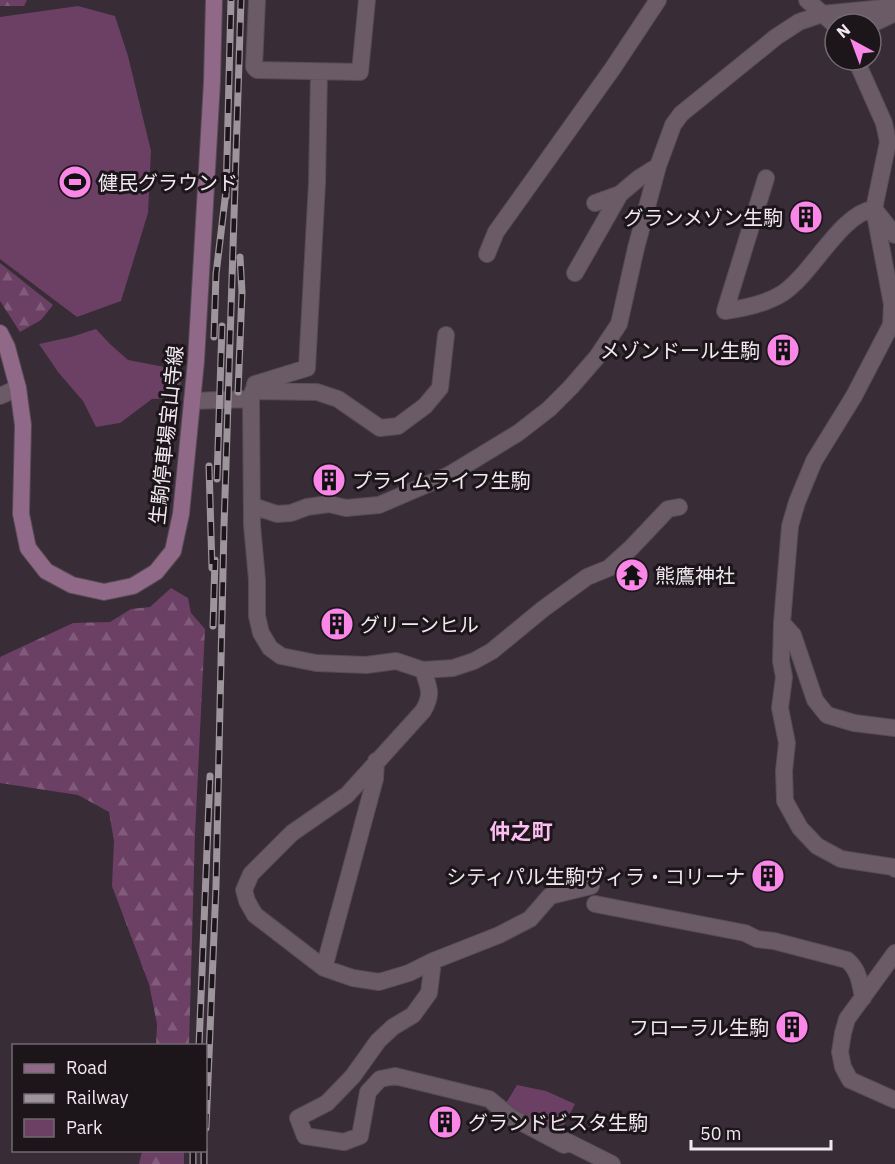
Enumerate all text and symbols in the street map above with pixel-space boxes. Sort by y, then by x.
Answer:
north arrow [823,12,883,72]
text: N [832,19,854,42]
sports icon: 健民グラウンド [57,164,93,200]
place label: 健民グラウンド [98,169,238,196]
building icon: グランメゾン生駒 [788,199,824,235]
place label: グランメゾン生駒 [624,204,783,231]
building icon: メゾンドール生駒 [765,332,801,368]
place label: メゾンドール生駒 [600,337,760,364]
street label: 生駒停車場宝山寺線 [143,344,189,526]
building icon: プライムライフ生駒 [311,462,347,498]
place label: プライムライフ生駒 [352,467,531,494]
temple icon: 熊鷹神社 [614,557,650,593]
place label: 熊鷹神社 [655,562,735,589]
building icon: グリーンヒル [319,606,355,642]
place label: グリーンヒル [360,611,479,638]
district label: 仲之町 [490,817,553,845]
building icon: シティパル生駒ヴィラ・コリーナ [750,858,786,894]
place label: シティパル生駒ヴィラ・コリーナ [446,863,745,890]
building icon: フローラル生駒 [774,1009,810,1045]
place label: フローラル生駒 [629,1014,769,1041]
legend [12,1044,207,1152]
text: Road [66,1056,107,1079]
text: Railway [66,1086,128,1109]
building icon: グランドビスタ生駒 [427,1104,463,1140]
place label: グランドビスタ生駒 [468,1109,648,1136]
scale bar [691,1113,830,1151]
text: Park [66,1116,103,1139]
text: 50 m [700,1122,742,1145]

